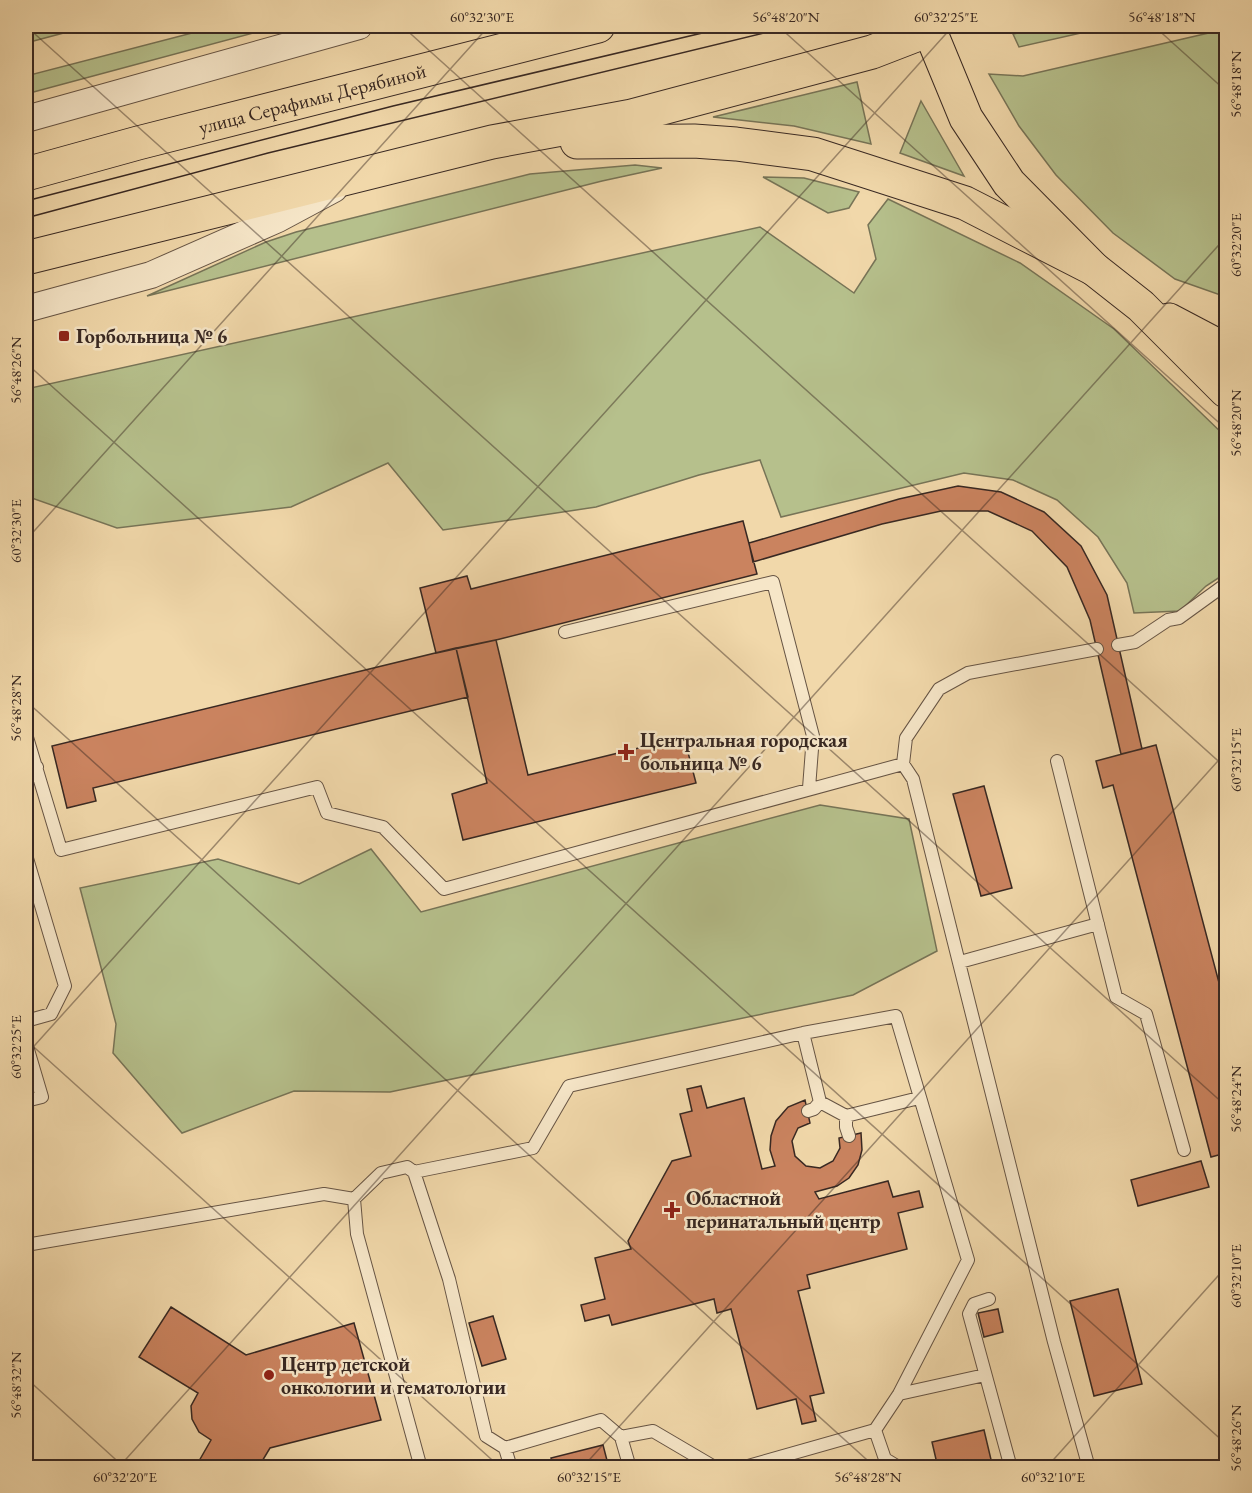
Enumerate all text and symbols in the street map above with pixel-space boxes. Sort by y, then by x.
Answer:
text: 60°32'30"E [450,7,515,26]
text: 56°48'20"N [752,7,820,26]
text: 60°32'25"E [914,7,979,26]
text: 56°48'18"N [1128,7,1196,26]
text: 56°48'18"N [1226,50,1245,118]
street label: улица Серафимы Дерябиной [196,57,429,140]
text: 60°32'20"E [1226,212,1245,277]
place label: Горбольница № 6 [76,323,228,349]
marker: Горбольница № 6 [57,329,71,343]
text: 56°48'26"N [6,336,25,404]
text: 56°48'20"N [1226,389,1245,457]
text: 60°32'30"E [6,498,25,563]
text: 56°48'28"N [6,674,25,742]
place label: Центральная городская больница № 6 [640,727,848,776]
text: 60°32'15"E [1226,727,1245,792]
marker: Центральная городская больница № 6 [617,743,635,761]
text: 60°32'25"E [6,1014,25,1079]
text: 56°48'24"N [1226,1065,1245,1133]
place label: Областной перинатальный центр [686,1185,881,1234]
marker: Областной перинатальный центр [663,1201,681,1219]
text: 60°32'10"E [1226,1243,1245,1308]
text: 56°48'32"N [6,1351,25,1419]
place label: Центр детской онкологии и гематологии [281,1351,506,1400]
marker: Центр детской онкологии и гематологии [262,1368,276,1382]
text: 56°48'26"N [1226,1404,1245,1472]
text: 60°32'20"E [93,1467,158,1486]
text: 60°32'15"E [557,1467,622,1486]
text: 56°48'28"N [834,1467,902,1486]
text: 60°32'10"E [1021,1467,1086,1486]

